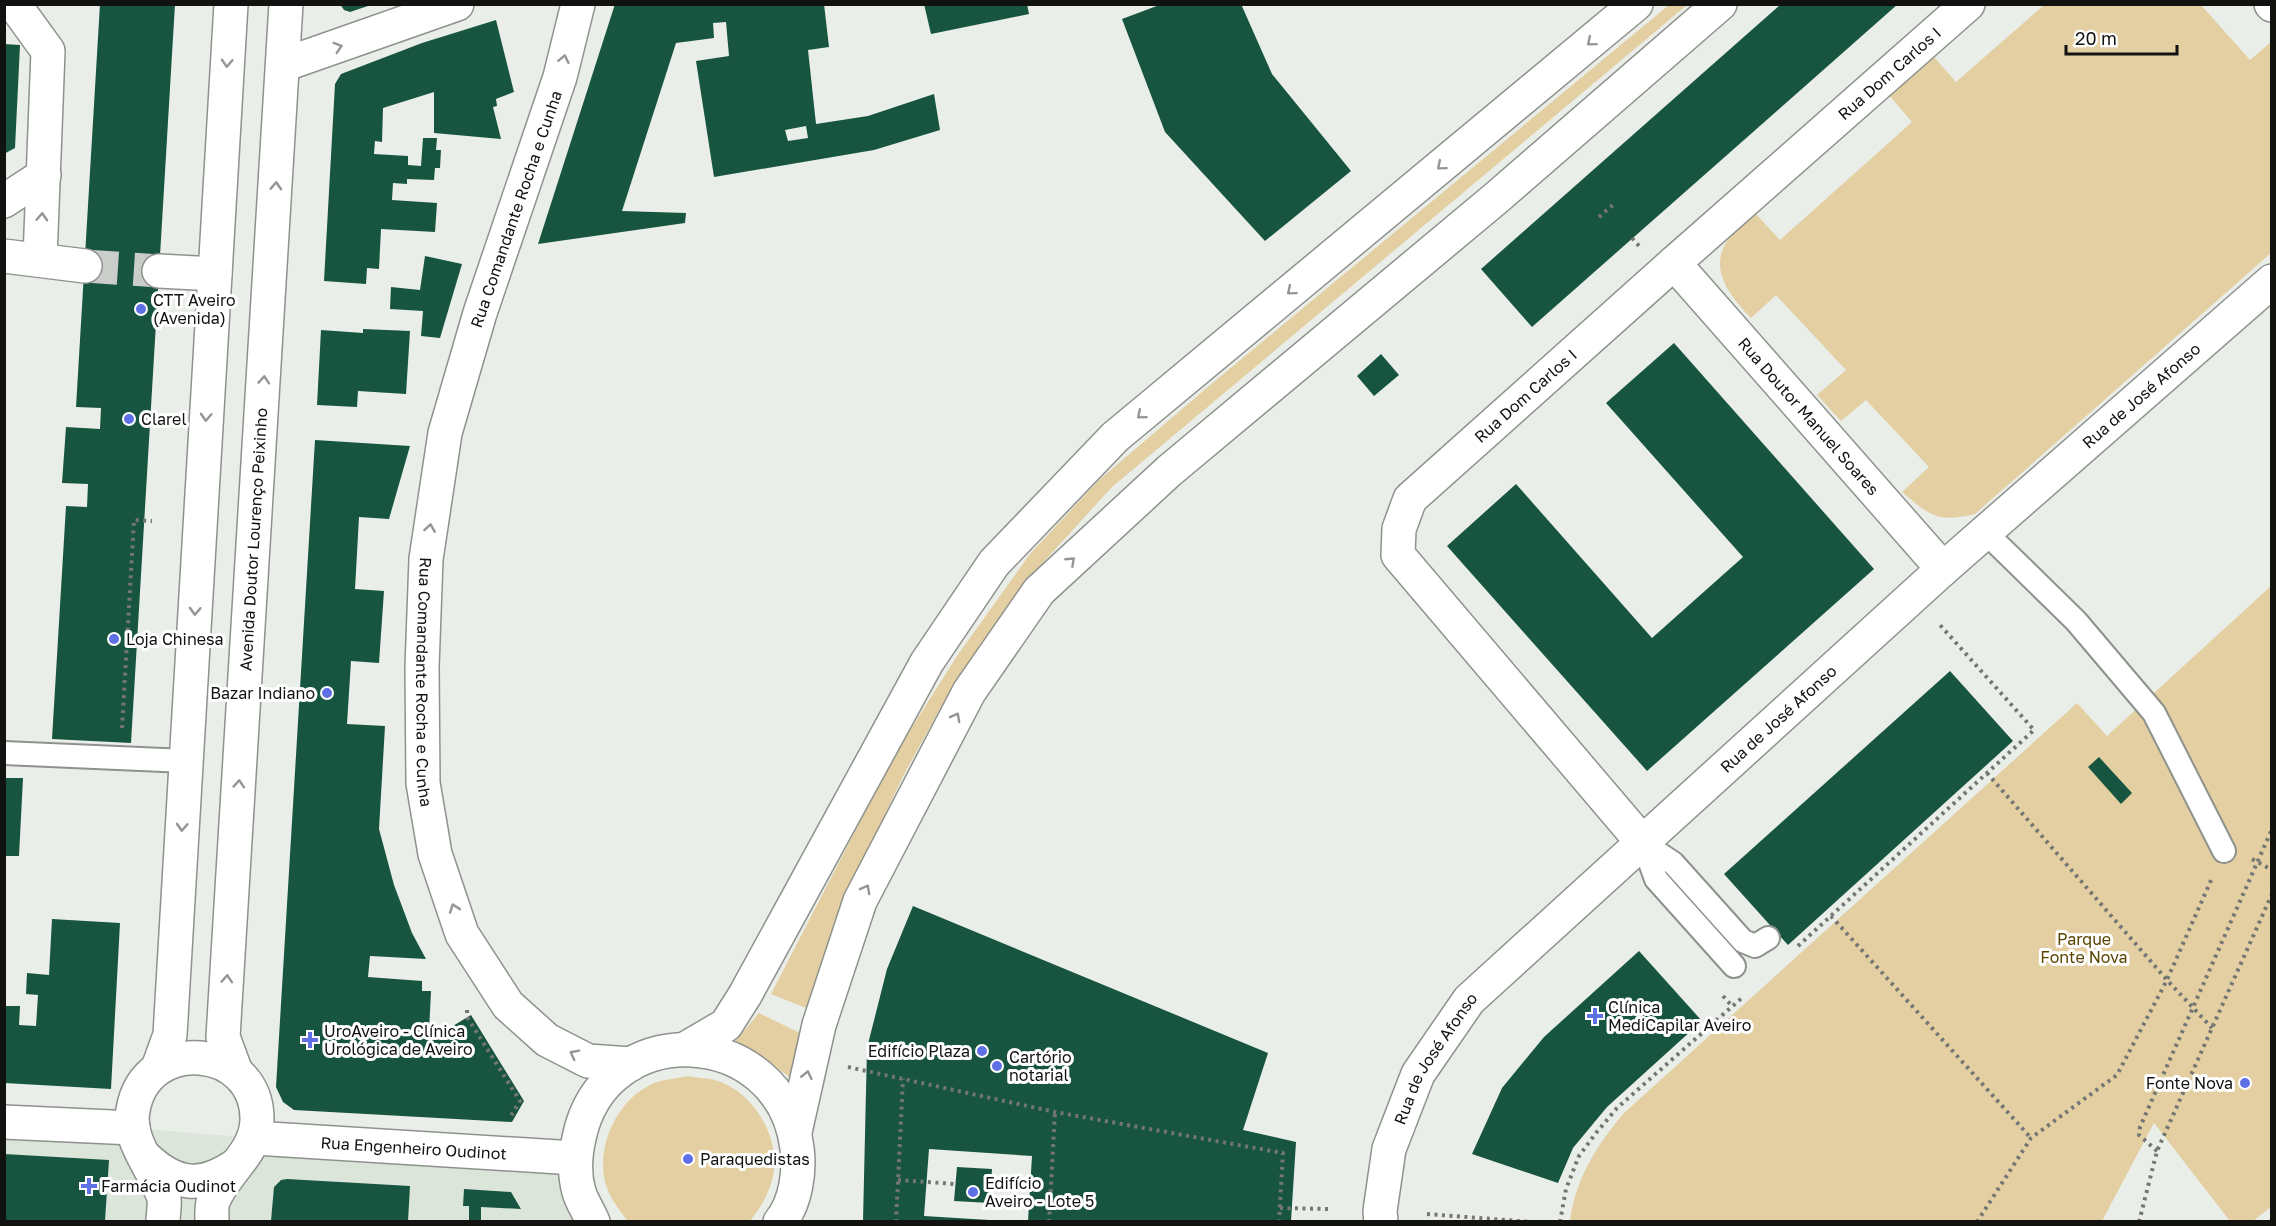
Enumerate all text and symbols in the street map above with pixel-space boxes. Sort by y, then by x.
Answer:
scale bar [2066,18,2177,56]
street label: Rua Dom Carlos I [1834,23,1945,124]
text: 20 m [2075,27,2117,49]
one-way arrow [1587,35,1598,46]
one-way arrow [332,42,343,54]
one-way arrow [557,54,570,64]
one-way arrow [221,58,234,67]
street label: Rua Comandante Rocha e Cunha [466,88,566,330]
one-way arrow [1437,159,1448,170]
one-way arrow [269,181,282,190]
one-way arrow [36,212,49,221]
one-way arrow [1287,284,1298,295]
place label: CTT Aveiro (Avenida) [153,290,236,328]
marker: CTT Aveiro (Avenida) [134,302,148,316]
street label: Rua Doutor Manuel Soares [1734,333,1883,499]
street label: Rua de José Afonso [2078,338,2204,453]
street label: Rua Dom Carlos I [1470,345,1581,447]
one-way arrow [257,376,270,385]
street label: Avenida Doutor Lourenço Peixinho [235,407,271,671]
one-way arrow [1137,408,1148,419]
place label: Clarel [141,409,187,429]
marker: Clarel [122,412,136,426]
one-way arrow [200,412,213,421]
one-way arrow [424,524,436,533]
street label: Rua Comandante Rocha e Cunha [412,557,437,808]
one-way arrow [1065,557,1075,568]
one-way arrow [188,607,201,616]
place label: Loja Chinesa [126,629,224,649]
marker: Loja Chinesa [107,632,121,646]
street label: Rua de José Afonso [1716,661,1841,777]
place label: Bazar Indiano [210,683,315,703]
marker: Bazar Indiano [320,686,334,700]
one-way arrow [949,712,960,723]
one-way arrow [232,780,245,789]
one-way arrow [176,822,189,831]
one-way arrow [858,885,870,896]
one-way arrow [448,903,461,914]
park label: Parque Fonte Nova [2040,929,2128,967]
one-way arrow [220,975,233,984]
street label: Rua de José Afonso [1389,988,1481,1127]
place label: Clínica MediCapilar Aveiro [1608,997,1751,1035]
marker: Clínica MediCapilar Aveiro [1586,1007,1604,1025]
place label: UroAveiro - Clínica Urológica de Aveiro [324,1021,473,1059]
marker: UroAveiro - Clínica Urológica de Aveiro [301,1031,319,1049]
place label: Edifício Plaza [868,1041,970,1061]
marker: Edifício Plaza [975,1044,989,1058]
place label: Cartório notarial [1009,1047,1072,1085]
one-way arrow [570,1050,580,1061]
marker: Cartório notarial [990,1059,1004,1073]
one-way arrow [800,1070,813,1080]
place label: Fonte Nova [2146,1073,2233,1093]
marker: Fonte Nova [2238,1076,2252,1090]
street label: Rua Engenheiro Oudinot [320,1132,507,1164]
place label: Paraquedistas [700,1149,810,1169]
marker: Paraquedistas [681,1152,695,1166]
place label: Edifício Aveiro - Lote 5 [985,1173,1094,1211]
place label: Farmácia Oudinot [101,1176,236,1196]
marker: Farmácia Oudinot [82,1179,96,1193]
marker: Edifício Aveiro - Lote 5 [966,1185,980,1199]

